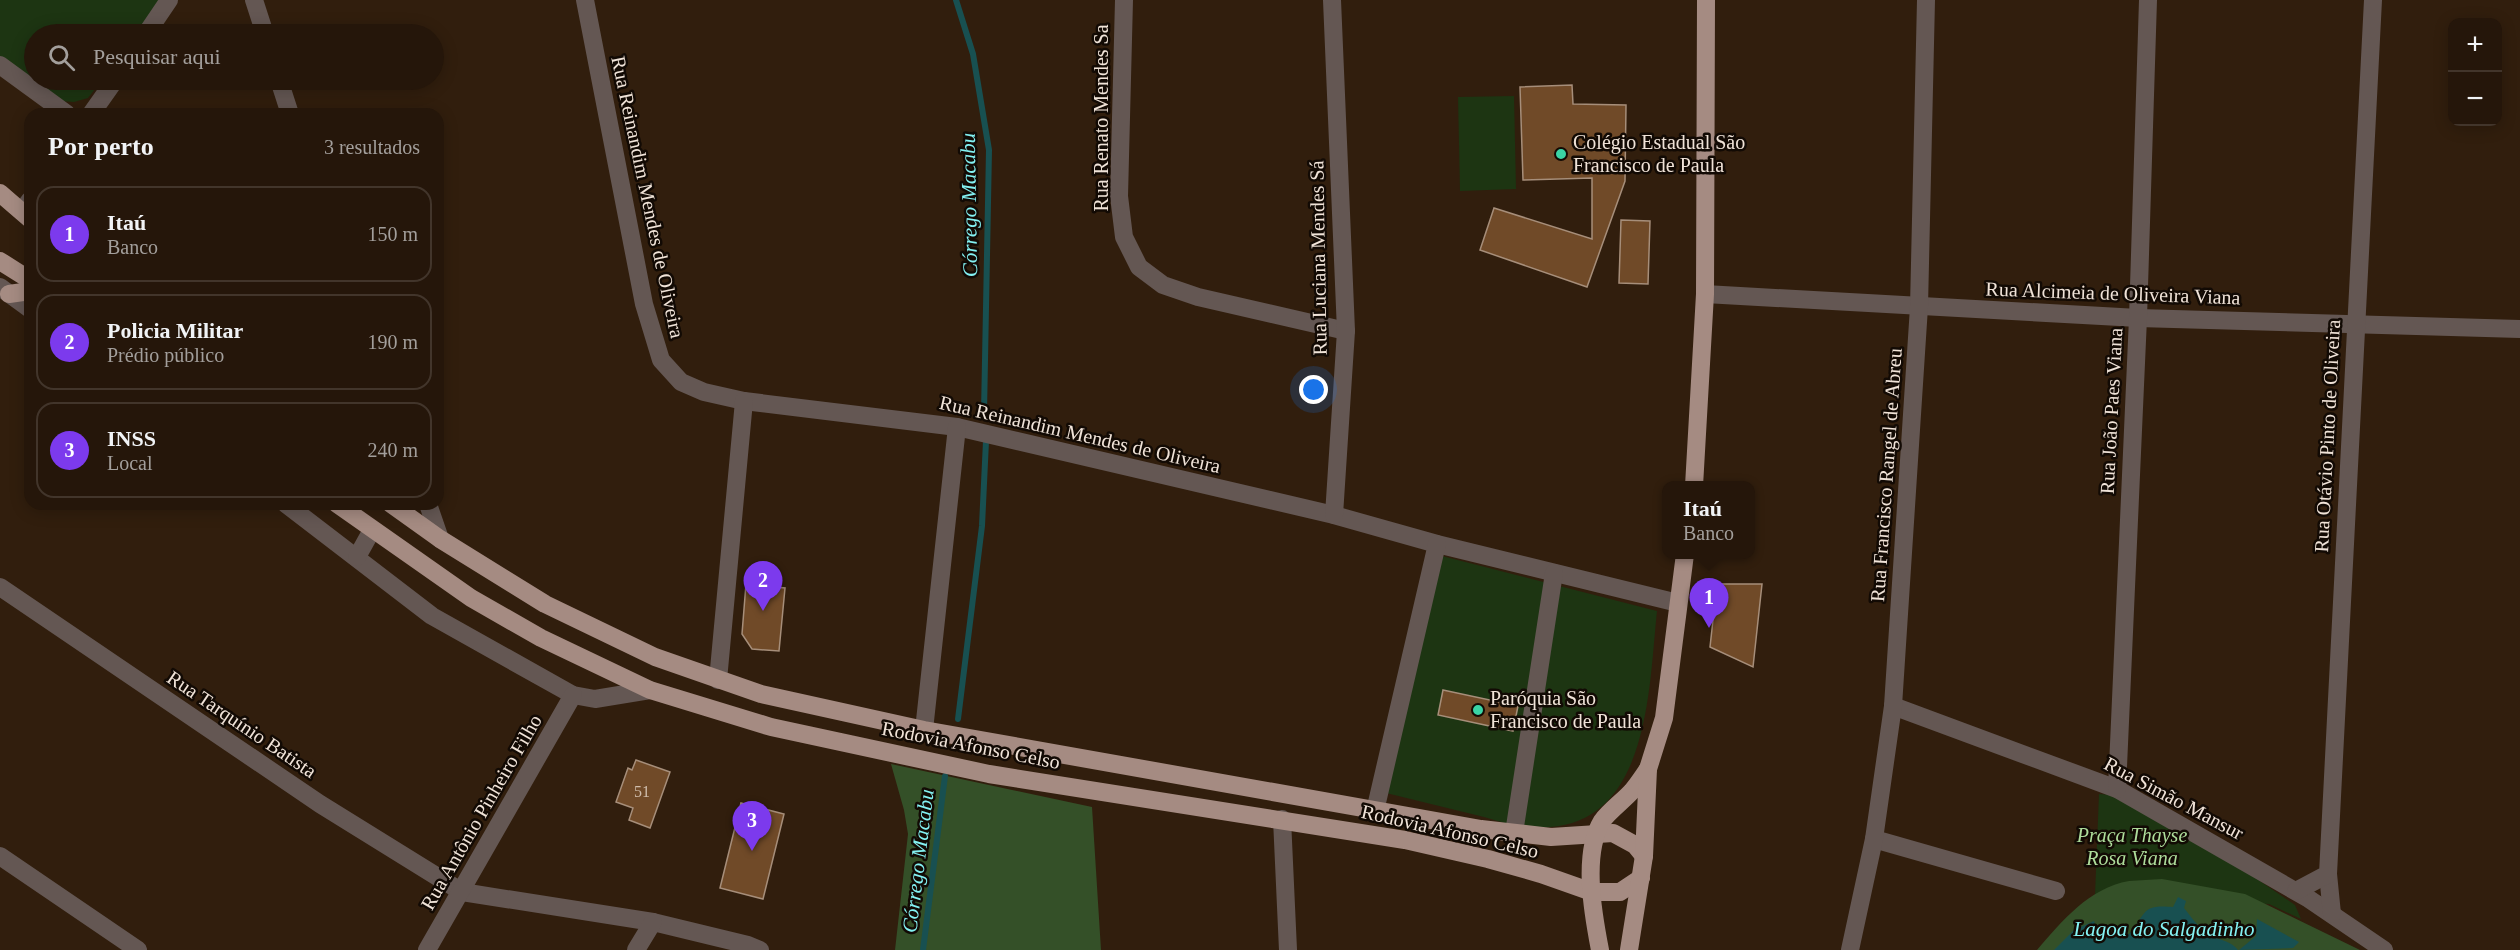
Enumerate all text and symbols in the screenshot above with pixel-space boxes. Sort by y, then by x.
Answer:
map controls [2448,18,2502,126]
button: + [2448,18,2502,72]
search box [24,24,444,90]
street label: Rua Renato Mendes Sa [1090,24,1112,212]
icon: search [45,41,78,74]
text: Pesquisar aqui [93,44,221,69]
street label: Rua Reinandim Mendes de Oliveira [607,54,689,340]
button: − [2448,72,2502,126]
place label: Colégio Estadual São Francisco de Paula [1573,131,1745,176]
text: Por perto [48,132,154,161]
water label: Córrego Macabu [956,133,982,277]
text: 3 resultados [324,136,420,158]
marker: Colégio Estadual São Francisco de Paula [1554,147,1568,161]
street label: Rua Luciana Mendes Sá [1305,160,1331,356]
text: Itaú [107,210,146,235]
text: 1 [65,223,75,245]
text: 150 m [367,223,418,245]
text: Banco [107,236,158,258]
street label: Rua Alcimeia de Oliveira Viana [1985,278,2241,308]
text: Policia Militar [107,318,243,343]
street label: Rua Otávio Pinto de Oliveira [2310,319,2344,553]
street label: Rua João Paes Viana [2096,327,2126,495]
text: 2 [65,331,75,353]
text: 190 m [367,331,418,353]
text: Prédio público [107,344,224,366]
street label: Rua Francisco Rangel de Abreu [1866,347,1907,603]
your location [1299,375,1328,404]
street label: Rua Reinandim Mendes de Oliveira [937,391,1223,477]
text: INSS [107,426,156,451]
text: 3 [65,439,75,461]
text: 240 m [367,439,418,461]
text: Local [107,452,153,474]
popup [1662,481,1755,559]
text: Itaú [1683,496,1722,521]
text: Banco [1683,522,1734,544]
pin: 2 [744,562,783,611]
pin: 1 [1690,578,1728,628]
street label: Rua Tarquínio Batista [163,666,321,783]
place label: Paróquia São Francisco de Paula [1490,687,1641,732]
marker: Paróquia São Francisco de Paula [1471,703,1485,717]
street label: Rua Antônio Pinheiro Filho [416,711,546,913]
street label: Rodovia Afonso Celso [880,717,1062,773]
street label: Rua Simão Mansur [2101,752,2248,844]
house number: 51 [634,783,650,800]
water label: Córrego Macabu [897,788,939,934]
street label: Rodovia Afonso Celso [1359,800,1541,862]
pin: 3 [732,802,771,851]
park label: Praça Thayse Rosa Viana [2076,824,2187,869]
water label: Lagoa do Salgadinho [2073,917,2254,941]

